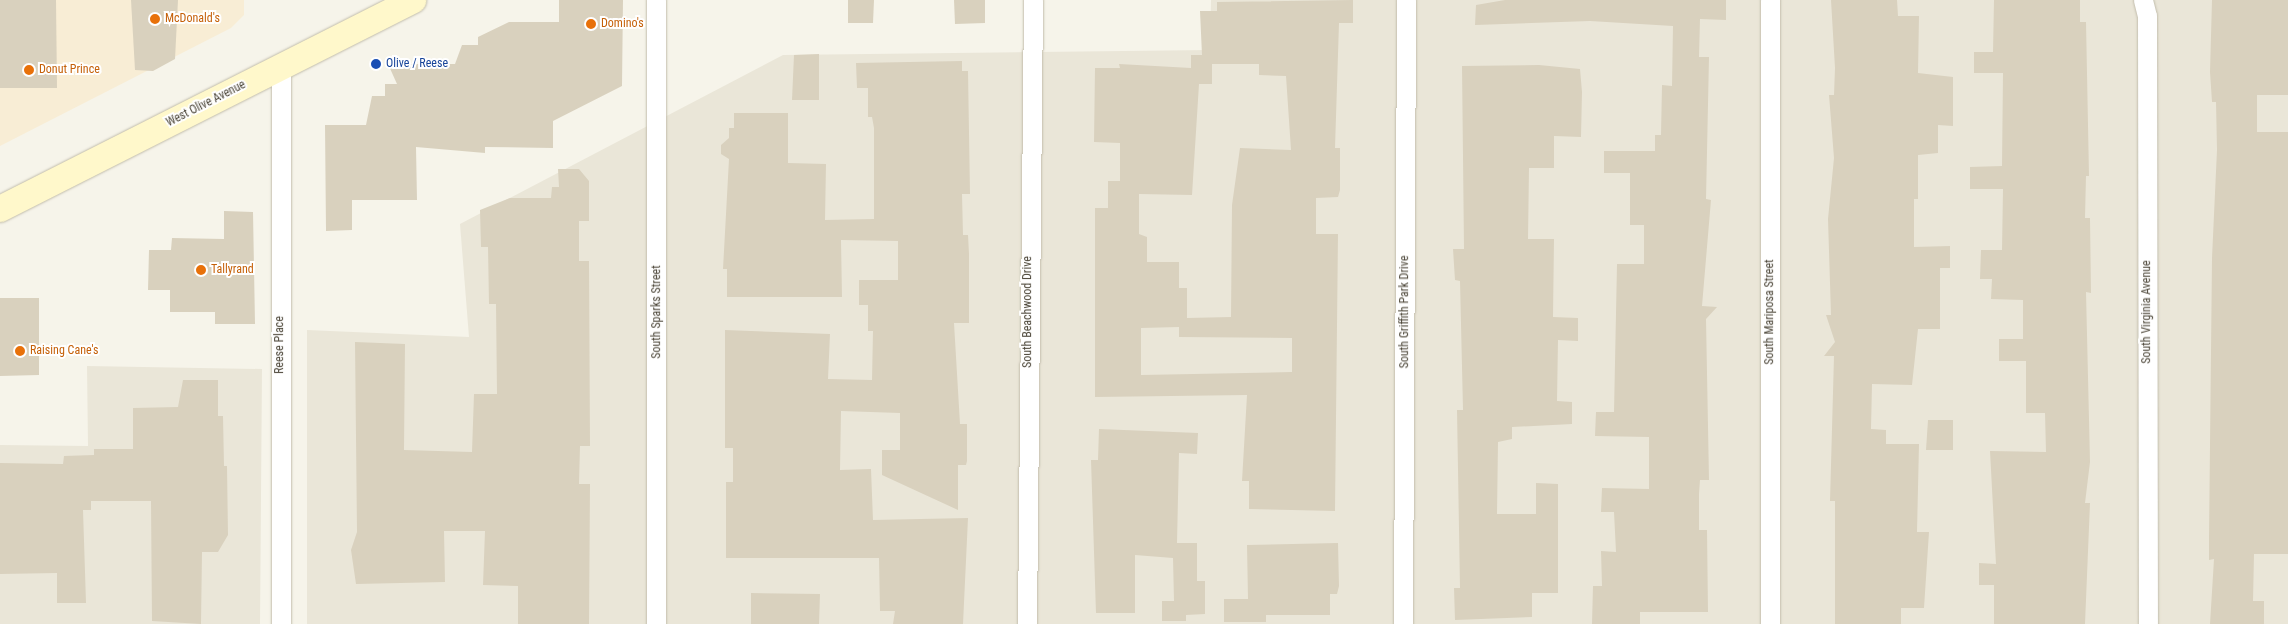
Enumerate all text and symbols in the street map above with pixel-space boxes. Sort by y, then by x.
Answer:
place label: McDonald's [165,12,220,26]
marker: McDonald's [149,13,161,25]
place label: Domino's [601,17,644,31]
marker: Domino's [585,18,597,30]
place label: Olive / Reese [386,57,448,71]
marker: Olive / Reese [370,58,382,70]
place label: Donut Prince [39,63,100,77]
marker: Donut Prince [23,64,35,76]
street label: West Olive Avenue [164,78,248,130]
street label: South Beachwood Drive [1021,256,1035,368]
street label: South Griffith Park Drive [1398,256,1412,368]
street label: South Mariposa Street [1763,259,1777,365]
street label: South Virginia Avenue [2140,260,2154,364]
place label: Tallyrand [211,263,254,277]
marker: Tallyrand [195,264,207,276]
street label: South Sparks Street [650,265,664,359]
street label: Reese Place [273,316,287,374]
place label: Raising Cane's [30,344,99,358]
marker: Raising Cane's [14,345,26,357]

